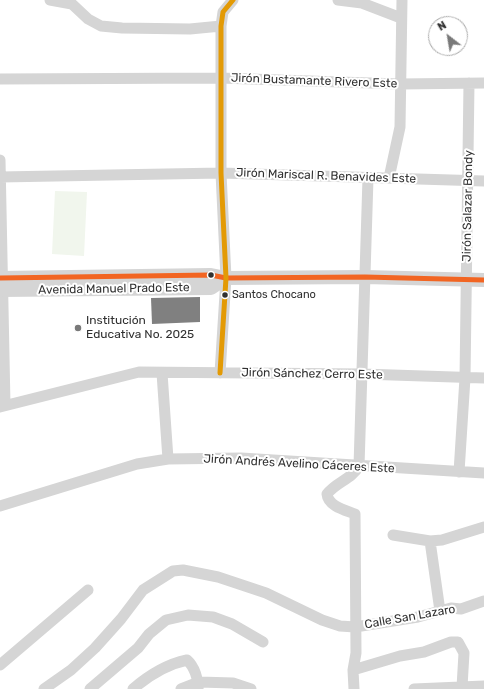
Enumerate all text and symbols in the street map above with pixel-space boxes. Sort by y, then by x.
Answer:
north arrow [428,16,468,56]
text: N [435,19,449,34]
street label: Jirón Bustamante Rivero Este [231,71,397,91]
street label: Jirón Salazar Bondy [460,150,476,262]
street label: Jirón Mariscal R. Benavides Este [236,166,416,186]
unlabelled marker [206,270,216,280]
street label: Avenida Manuel Prado Este [38,280,190,298]
place label: Santos Chocano [232,288,316,302]
marker: Santos Chocano [220,290,230,300]
place label: Institución Educativa No. 2025 [86,314,194,342]
marker: Institución Educativa No. 2025 [73,323,83,333]
street label: Jirón Sánchez Cerro Este [241,366,383,382]
street label: Jirón Andrés Avelino Cáceres Este [203,452,395,476]
street label: Calle San Lazaro [364,602,456,632]

